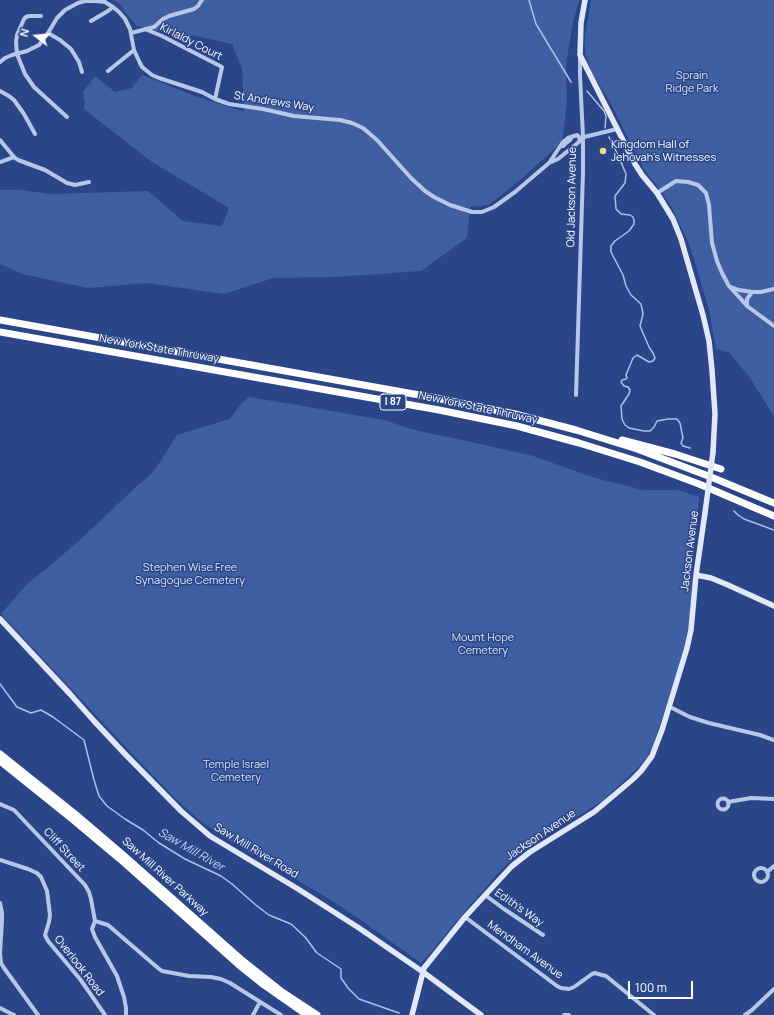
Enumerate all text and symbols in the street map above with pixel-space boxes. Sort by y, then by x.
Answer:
north arrow [16,16,56,56]
street label: Kirlaldy Court [158,21,224,63]
text: N [16,27,32,38]
park label: Sprain Ridge Park [665,69,719,95]
street label: St Andrews Way [233,89,315,115]
place label: Kingdom Hall of Jehovah’s Witnesses [611,138,716,164]
marker: Kingdom Hall of Jehovah’s Witnesses [598,146,608,156]
street label: Old Jackson Avenue [565,147,579,247]
street label: New York State Thruway [98,332,220,366]
street label: New York State Thruway [417,389,539,427]
road number: I 87 [380,394,406,410]
street label: Jackson Avenue [678,510,702,592]
park label: Stephen Wise Free Synagogue Cemetery [135,561,245,587]
park label: Mount Hope Cemetery [452,631,514,657]
park label: Temple Israel Cemetery [203,758,269,784]
street label: Jackson Avenue [504,807,578,863]
street label: Saw Mill River Road [211,821,301,881]
street label: Cliff Street [40,825,88,875]
water label: Saw Mill River [155,825,227,875]
street label: Saw Mill River Parkway [119,835,211,919]
street label: Edith's Way [492,886,546,930]
street label: Mendham Avenue [485,918,565,982]
street label: Overlook Road [51,933,107,999]
scale bar [630,973,695,999]
text: 100 m [635,979,667,996]

